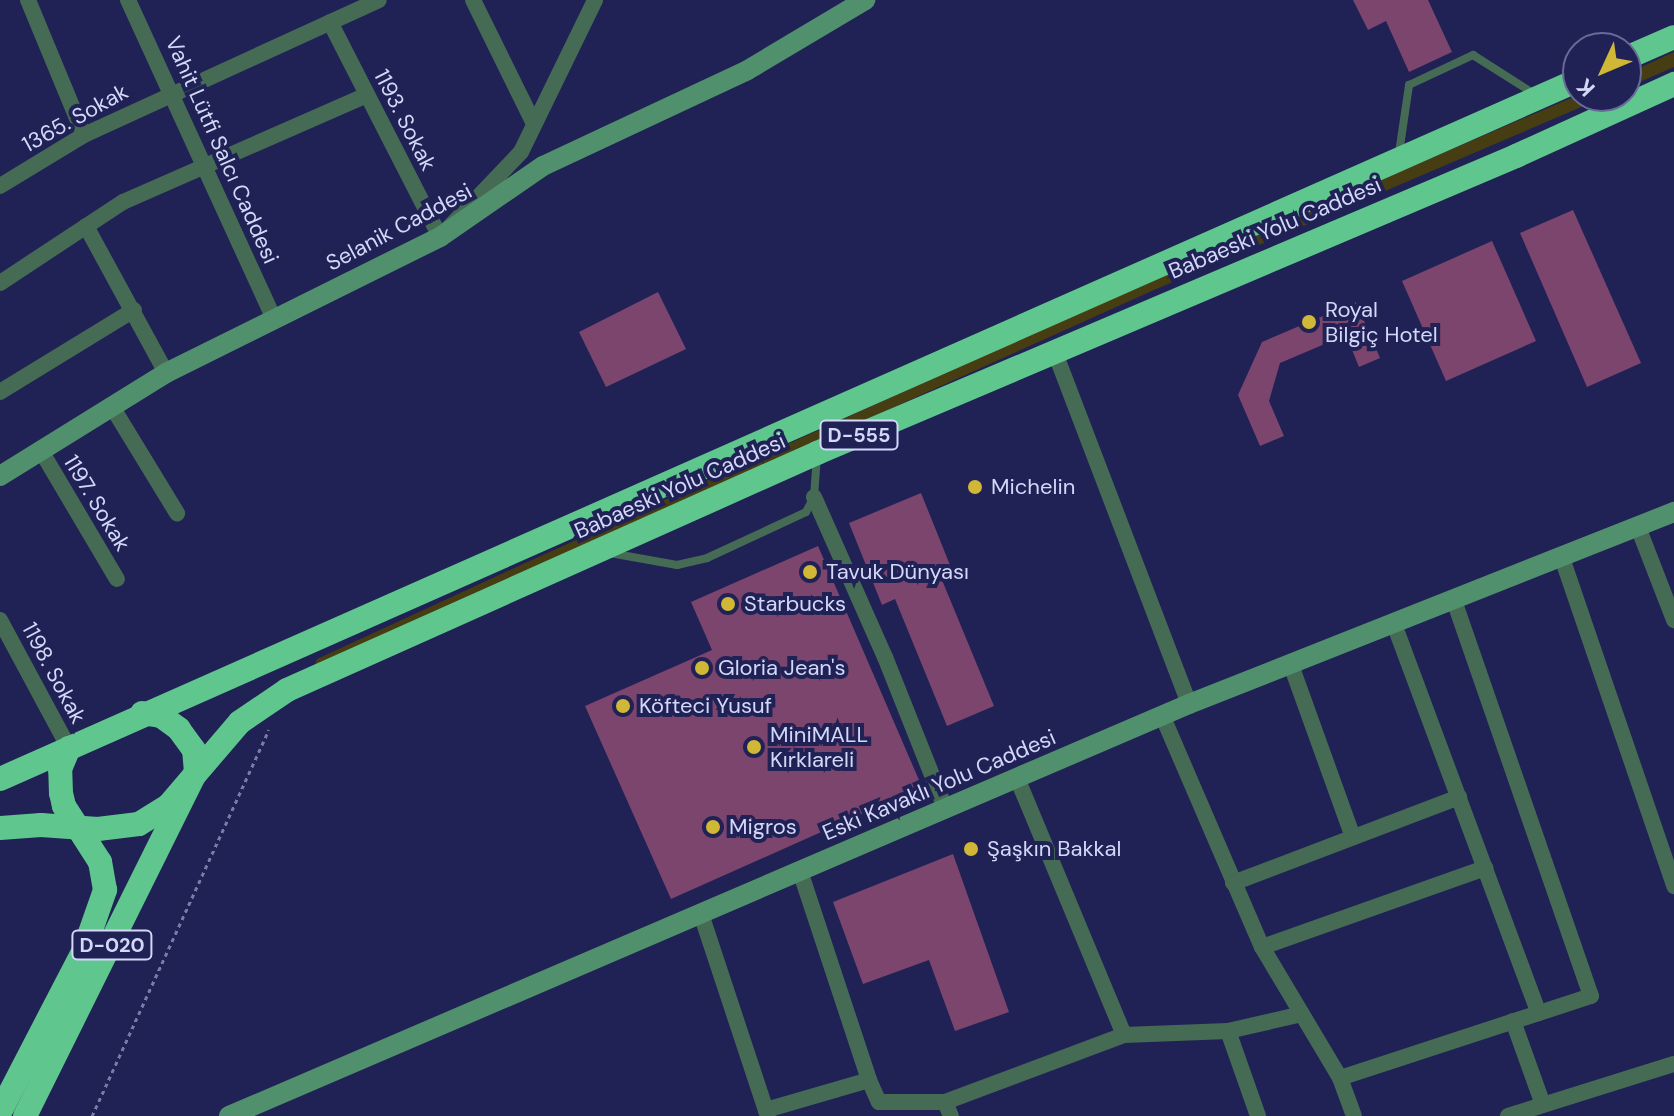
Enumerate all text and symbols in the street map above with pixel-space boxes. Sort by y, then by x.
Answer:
street label: Vahit Lütfi Salcı Caddesi [160,32,284,268]
north arrow [1562,32,1642,112]
street label: 1193. Sokak [368,65,442,175]
text: K [1570,72,1601,103]
street label: 1365. Sokak [18,78,132,158]
street label: Babaeski Yolu Caddesi [1165,171,1385,285]
street label: Selanik Caddesi [322,178,476,276]
place label: Royal Bilgiç Hotel [1325,296,1438,348]
marker: Royal Bilgiç Hotel [1300,313,1318,331]
road number: D-555 [819,419,899,451]
street label: Babaeski Yolu Caddesi [570,428,790,544]
street label: 1197. Sokak [58,450,136,556]
place label: Michelin [991,474,1075,500]
marker: Michelin [966,478,984,496]
place label: Tavuk Dünyası [826,559,969,585]
marker: Tavuk Dünyası [801,563,819,581]
place label: Starbucks [744,591,846,617]
marker: Starbucks [719,595,737,613]
street label: 1198. Sokak [16,618,92,728]
place label: Gloria Jean's [718,655,845,681]
marker: Gloria Jean's [693,659,711,677]
place label: Köfteci Yusuf [639,693,772,719]
marker: Köfteci Yusuf [614,697,632,715]
place label: MiniMALL Kırklareli [770,721,868,772]
street label: Eski Kavaklı Yolu Caddesi [818,724,1060,846]
marker: MiniMALL Kırklareli [745,738,763,756]
place label: Migros [729,814,797,840]
marker: Migros [704,818,722,836]
place label: Şaşkın Bakkal [987,836,1121,862]
marker: Şaşkın Bakkal [962,840,980,858]
road number: D-020 [70,929,154,961]

